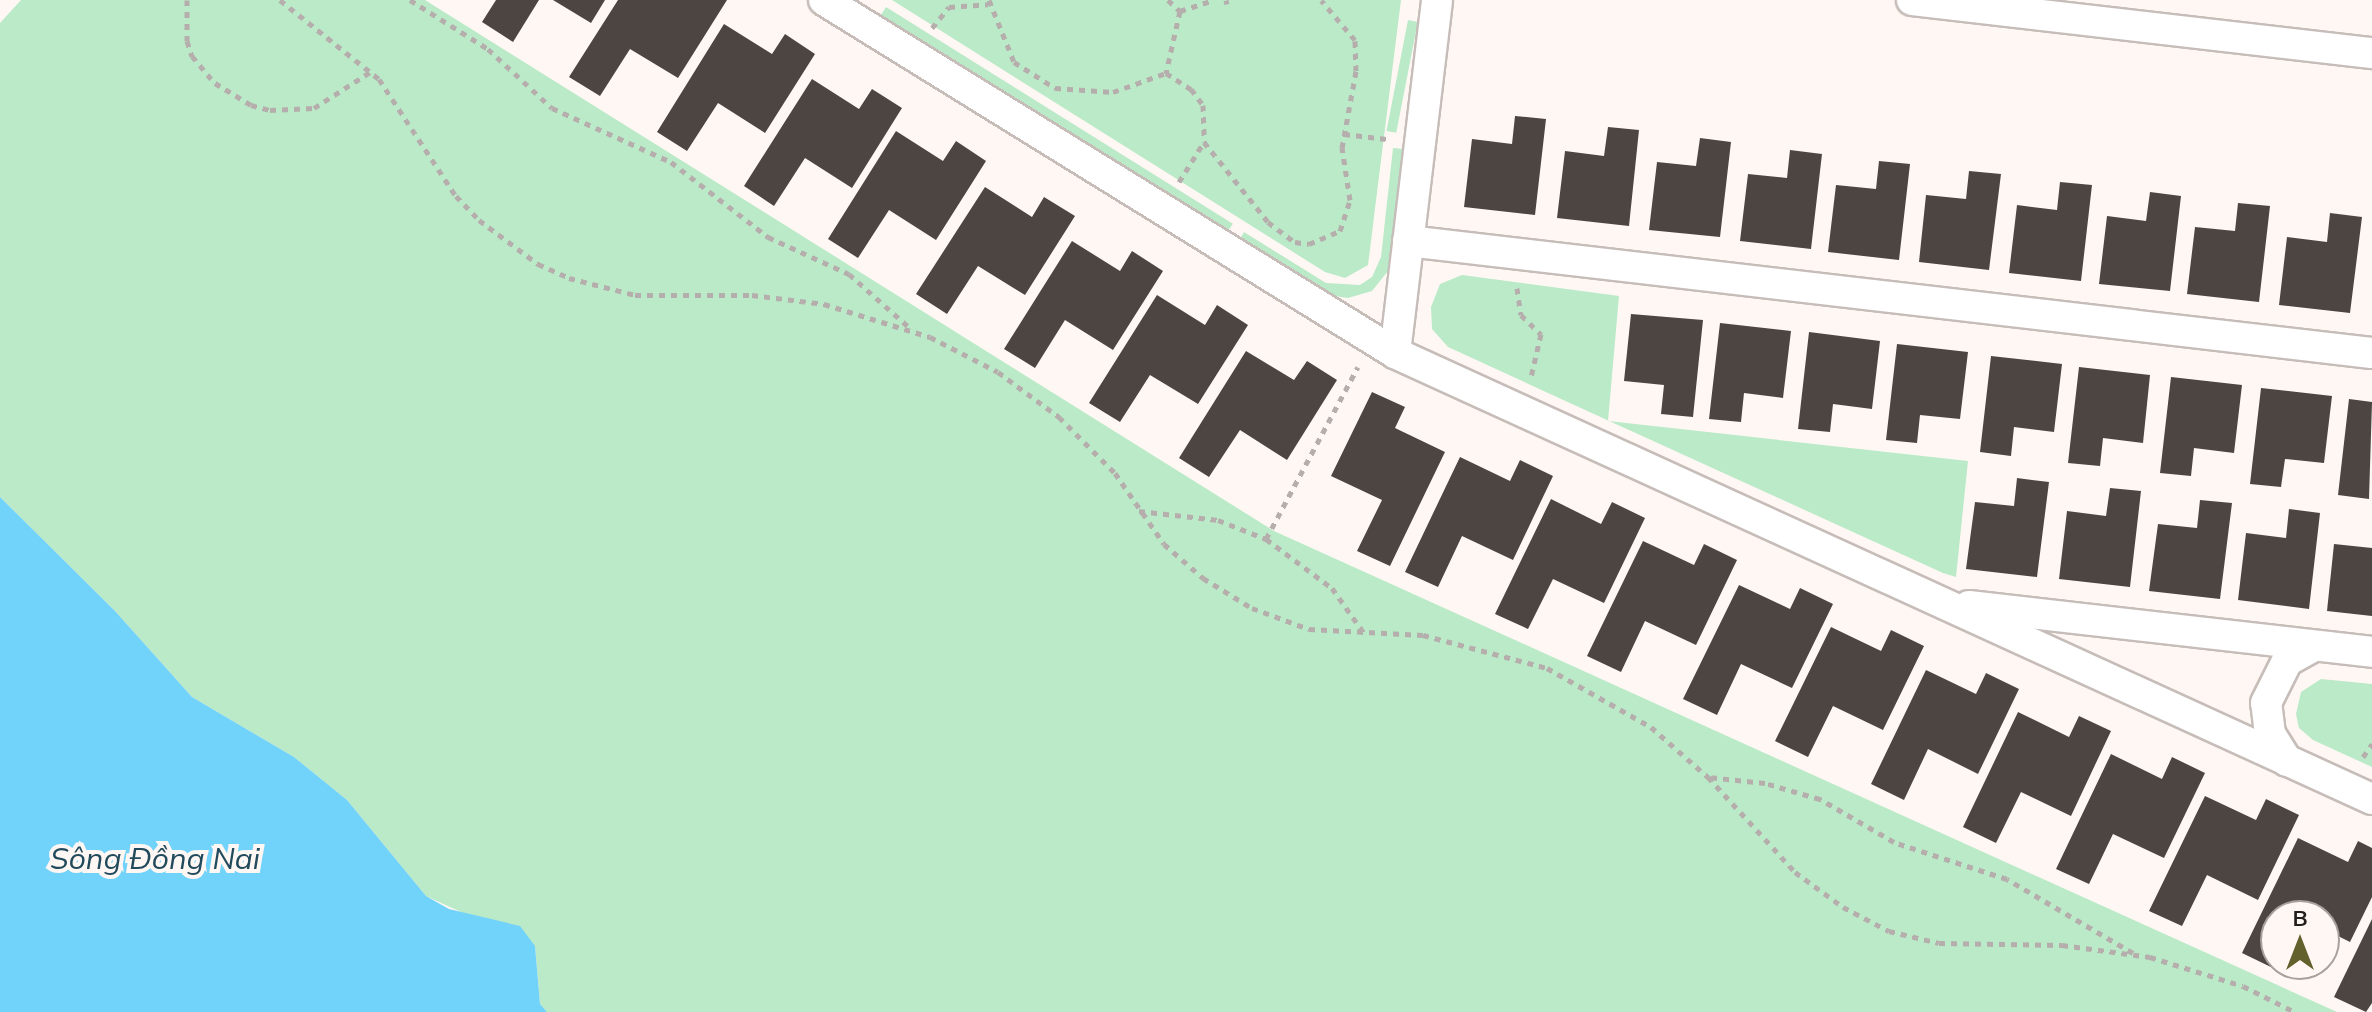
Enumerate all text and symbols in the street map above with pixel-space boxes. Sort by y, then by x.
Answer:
water label: Sông Đồng Nai [50,840,260,876]
north arrow [2260,900,2340,980]
text: B [2292,904,2308,932]

